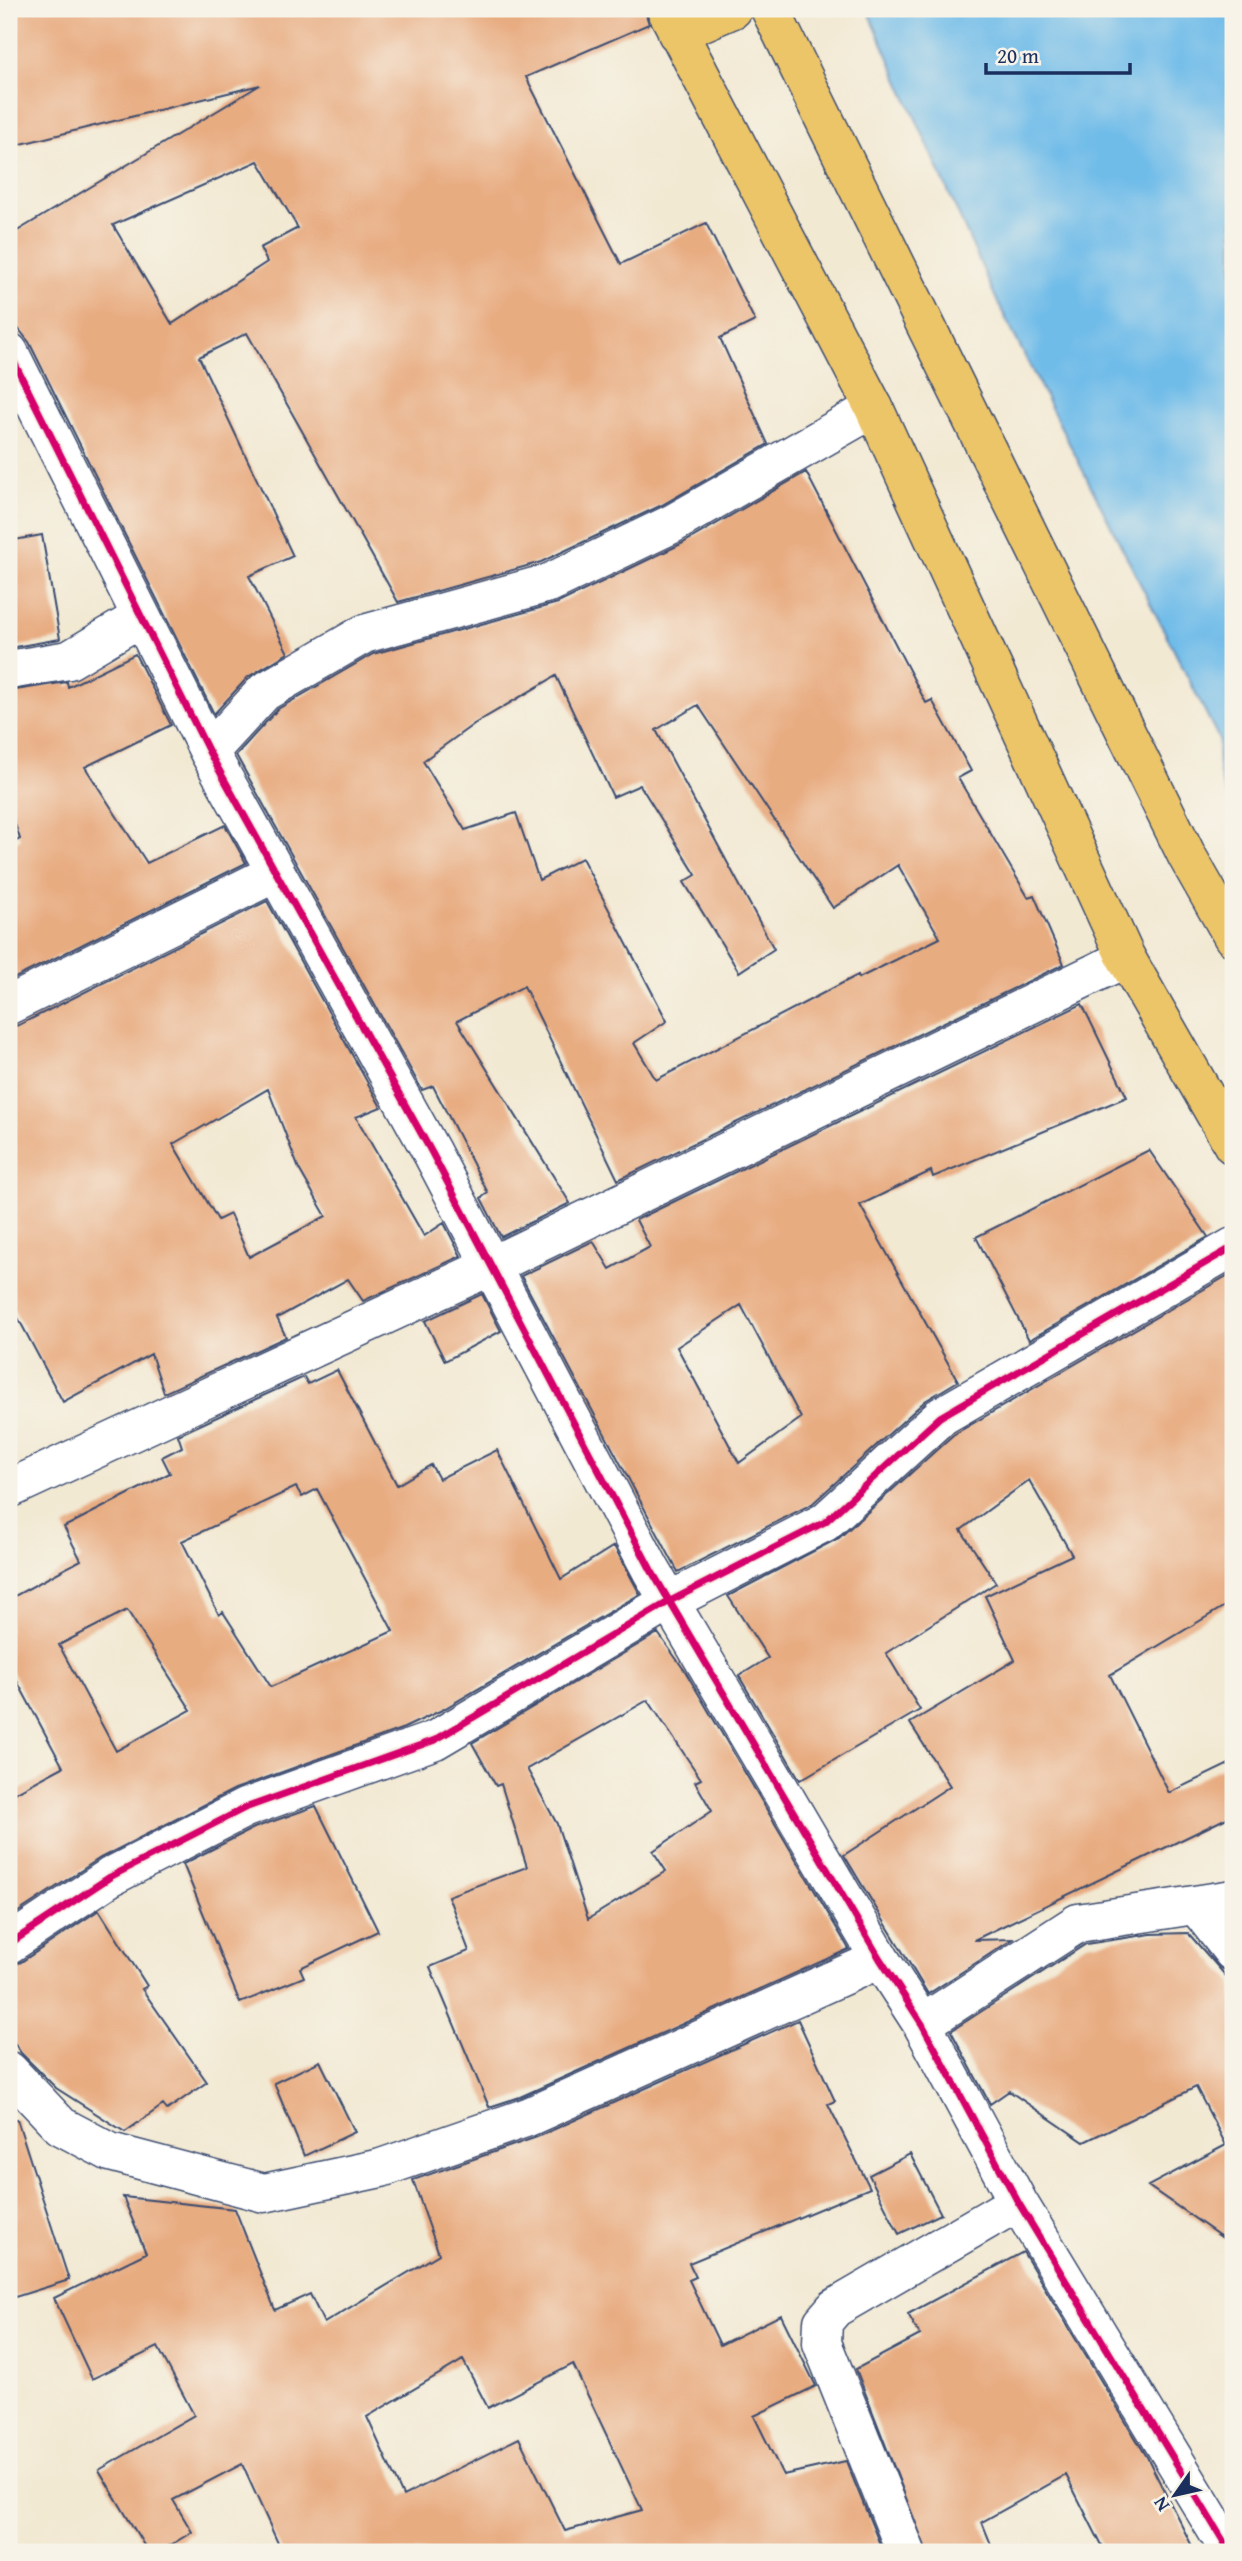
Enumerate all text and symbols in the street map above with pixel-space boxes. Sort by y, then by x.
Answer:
scale bar [986,32,1130,76]
text: 20 m [997,40,1039,71]
north arrow [1140,2460,1210,2530]
text: N [1146,2491,1176,2518]

